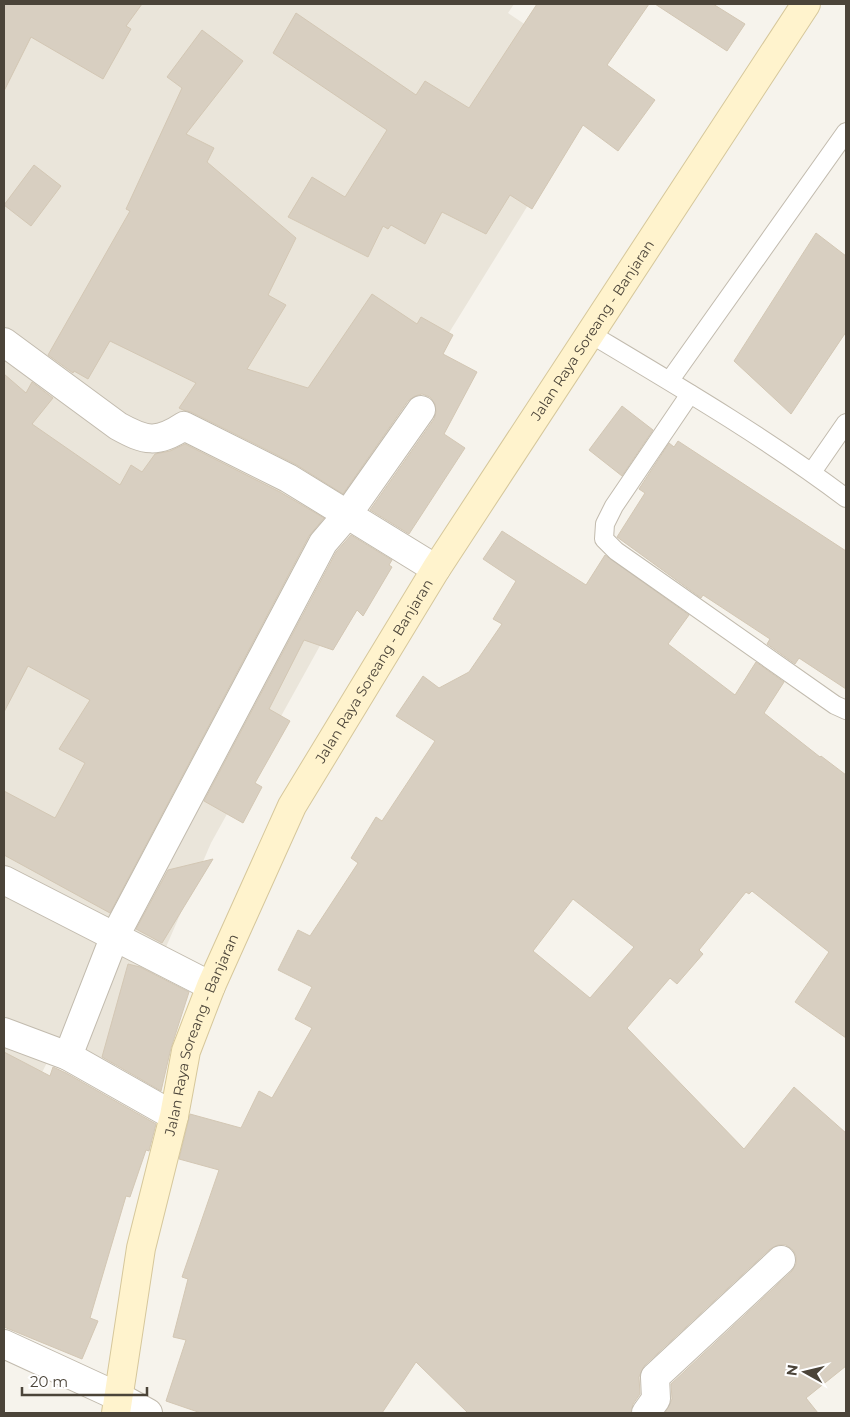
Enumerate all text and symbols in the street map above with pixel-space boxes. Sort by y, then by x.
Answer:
street label: Jalan Raya Soreang - Banjaran [526,236,658,425]
street label: Jalan Raya Soreang - Banjaran [311,576,437,767]
street label: Jalan Raya Soreang - Banjaran [160,931,242,1139]
north arrow [780,1347,830,1397]
text: N [782,1363,802,1377]
scale bar [22,1364,148,1396]
text: 20 m [30,1372,68,1391]

